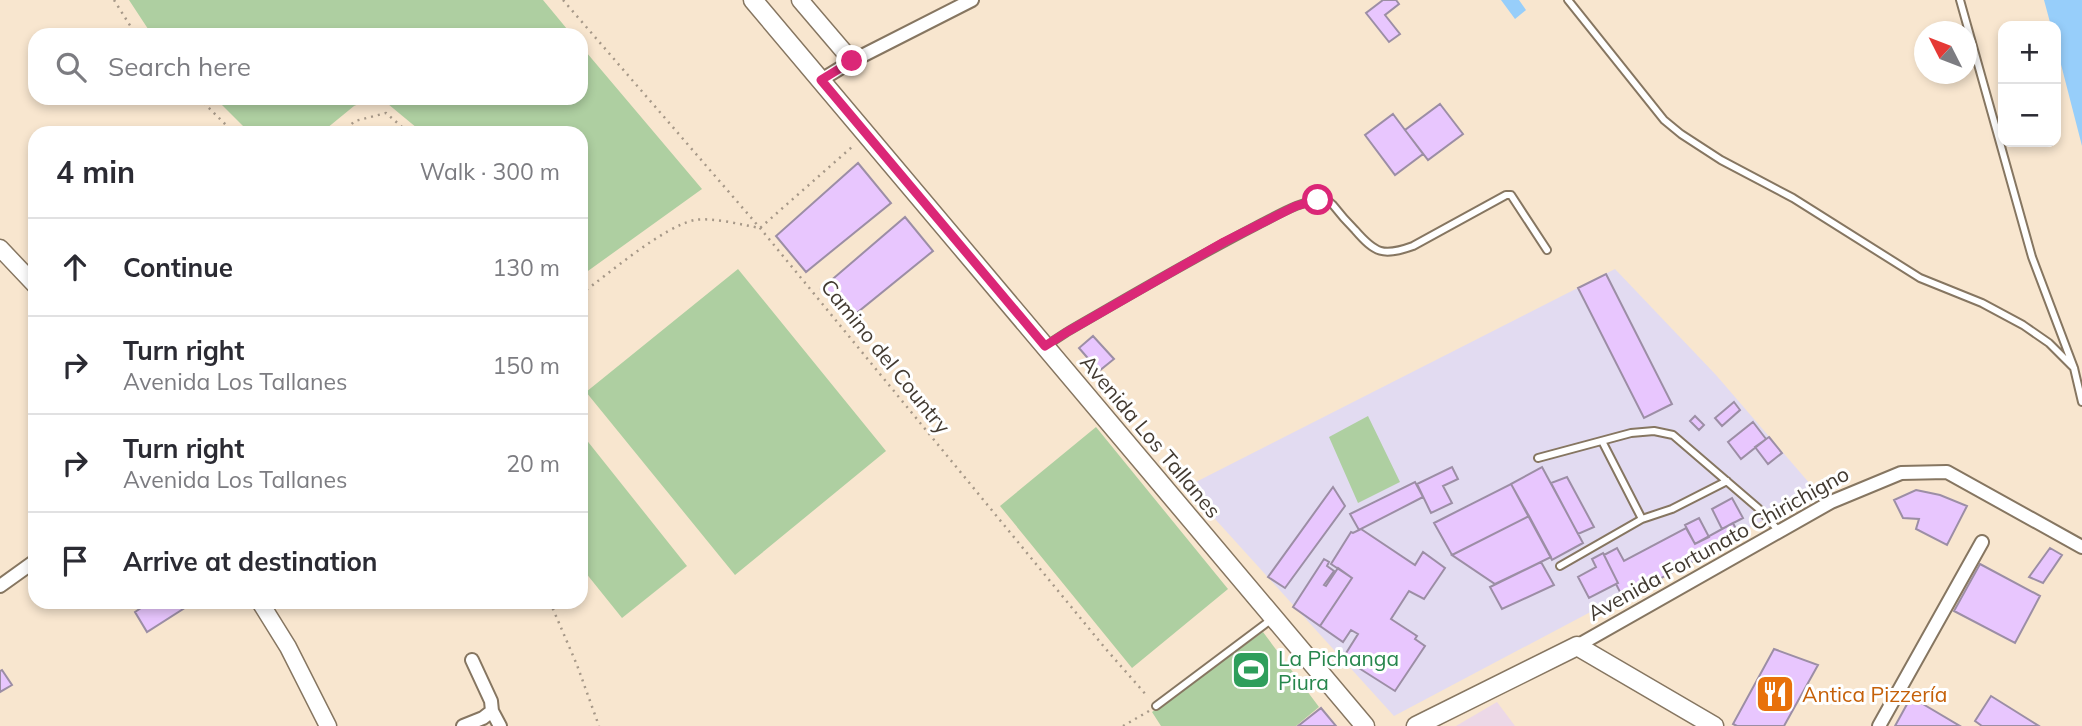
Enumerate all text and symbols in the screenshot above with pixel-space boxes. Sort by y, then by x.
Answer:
north arrow [1914,21,1977,84]
map controls [1998,21,2061,147]
button: + [1998,21,2061,84]
search box [28,28,588,105]
route end [836,45,867,76]
icon: search [52,48,90,86]
text: Search here [108,50,251,83]
button: − [1998,84,2061,147]
text: 4 min [56,153,135,191]
text: Walk · 300 m [420,157,560,186]
route start [1302,184,1333,215]
icon: ahead [56,248,94,286]
text: Continue [123,251,233,284]
text: 130 m [492,253,560,282]
street label: Camino del Country [816,274,956,438]
text: Turn right [123,334,244,367]
icon: right [56,346,94,384]
street label: Avenida Los Tallanes [1075,349,1227,523]
text: 150 m [492,351,560,380]
text: Avenida Los Tallanes [123,367,347,396]
text: Turn right [123,432,244,465]
icon: right [56,444,94,482]
text: 20 m [506,449,560,478]
street label: Avenida Fortunato Chirichigno [1583,460,1853,626]
text: Avenida Los Tallanes [123,465,347,494]
icon: arrive [56,542,94,580]
text: Arrive at destination [123,545,378,578]
place label: La Pichanga Piura [1278,645,1399,695]
sports icon: La Pichanga Piura [1230,649,1272,691]
restaurant icon: Antica Pizzería [1754,673,1796,715]
place label: Antica Pizzería [1802,681,1947,707]

